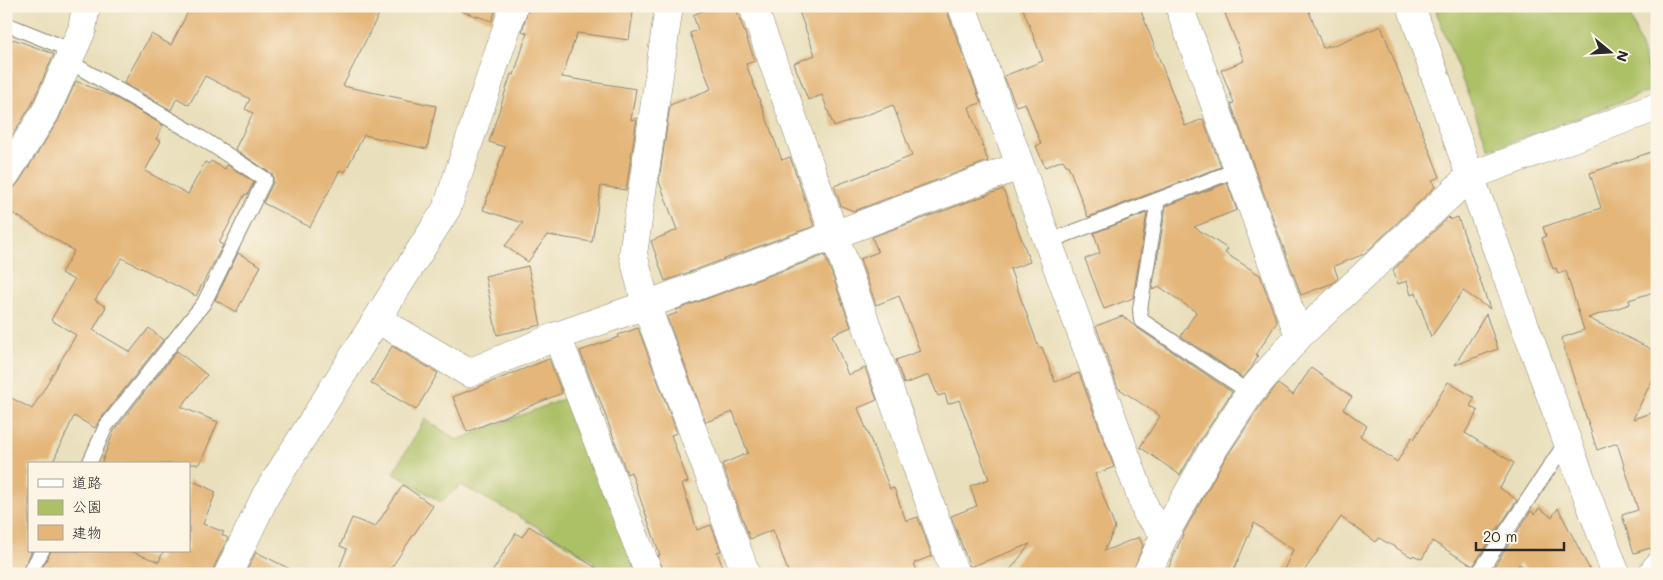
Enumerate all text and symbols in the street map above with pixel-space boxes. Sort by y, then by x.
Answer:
north arrow [1586,28,1636,78]
text: N [1612,48,1634,64]
legend [28,462,190,552]
text: 道路 [72,472,102,492]
text: 公園 [72,496,102,516]
scale bar [1476,520,1563,552]
text: 建物 [72,522,102,542]
text: 20 m [1483,526,1517,546]

